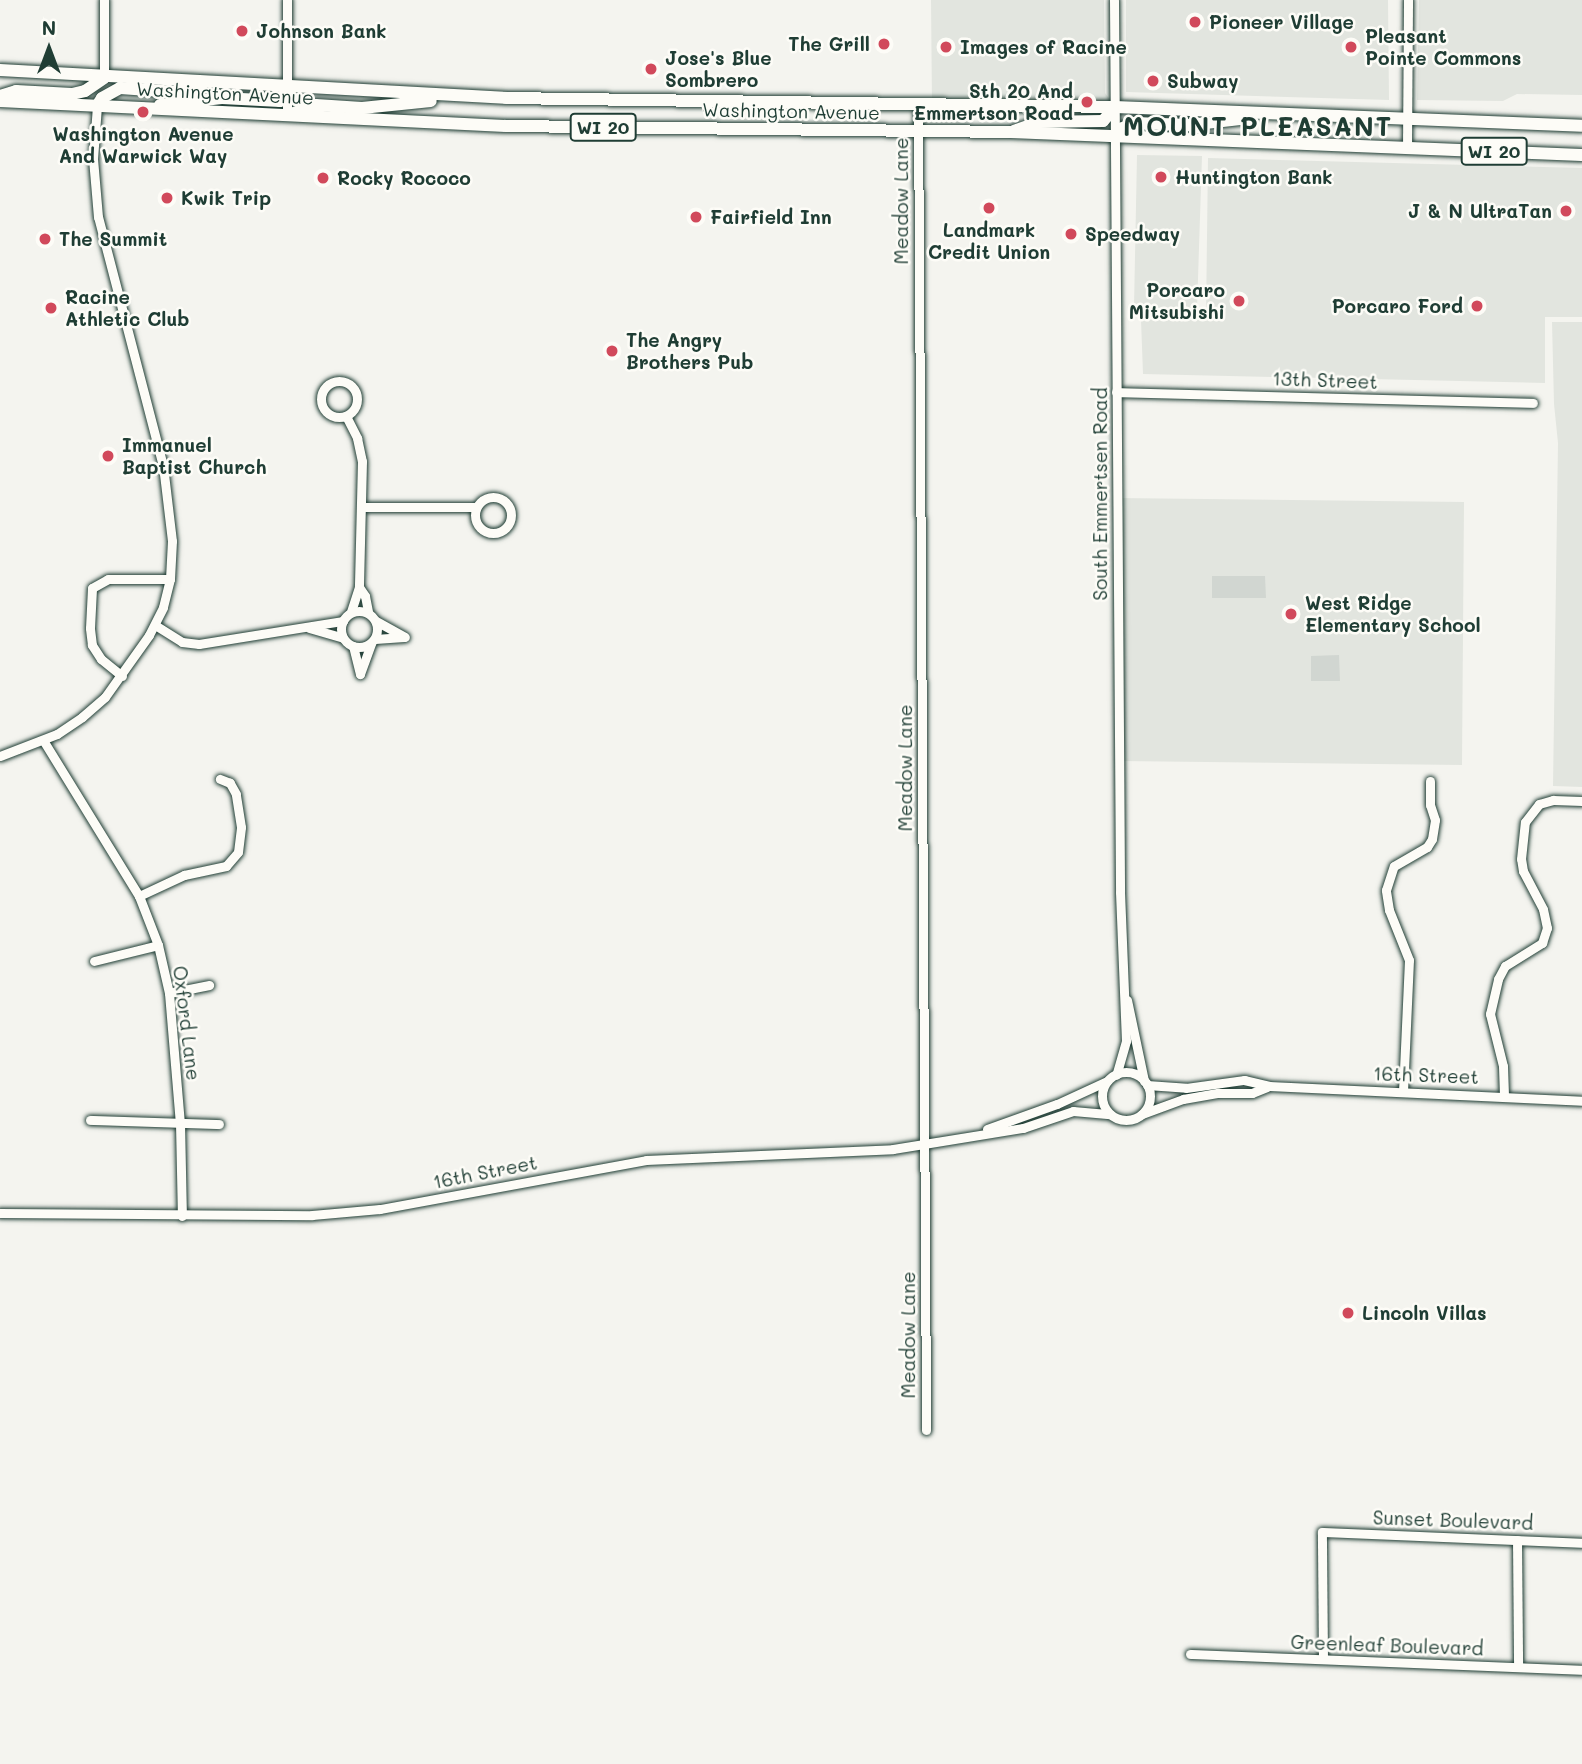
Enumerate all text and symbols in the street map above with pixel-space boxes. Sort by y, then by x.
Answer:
place label: Pioneer Village [1209,11,1354,33]
north arrow [14,14,84,84]
marker: Pioneer Village [1187,14,1203,30]
text: N [42,15,56,40]
place label: Johnson Bank [256,20,386,42]
marker: Johnson Bank [234,23,250,39]
place label: Pleasant Pointe Commons [1365,25,1521,69]
place label: The Grill [788,33,870,55]
marker: The Grill [876,36,892,52]
place label: Images of Racine [960,36,1127,58]
marker: Images of Racine [938,39,954,55]
marker: Pleasant Pointe Commons [1343,39,1359,55]
place label: Jose's Blue Sombrero [665,47,772,91]
marker: Jose's Blue Sombrero [643,61,659,77]
place label: Subway [1167,70,1238,92]
marker: Subway [1145,73,1161,89]
street label: Washington Avenue [136,77,314,109]
place label: Sth 20 And Emmertson Road [914,80,1073,124]
marker: Sth 20 And Emmertson Road [1079,94,1095,110]
street label: Washington Avenue [702,98,880,124]
marker: Washington Avenue And Warwick Way [135,104,151,120]
district label: MOUNT PLEASANT [1125,111,1391,143]
road number: WI 20 [568,112,638,142]
place label: Washington Avenue And Warwick Way [53,123,233,167]
road number: WI 20 [1459,136,1529,166]
street label: Meadow Lane [890,138,912,264]
place label: Huntington Bank [1175,166,1333,188]
place label: Rocky Rococo [337,167,471,189]
marker: Huntington Bank [1153,169,1169,185]
marker: Rocky Rococo [315,170,331,186]
place label: Kwik Trip [181,187,271,209]
marker: Kwik Trip [159,190,175,206]
marker: Landmark Credit Union [981,200,997,216]
place label: J & N UltraTan [1408,200,1552,222]
marker: J & N UltraTan [1558,203,1574,219]
place label: Fairfield Inn [710,206,832,228]
marker: Fairfield Inn [688,209,704,225]
place label: Landmark Credit Union [928,219,1050,263]
place label: Speedway [1085,223,1180,245]
marker: Speedway [1063,226,1079,242]
place label: The Summit [59,228,167,250]
marker: The Summit [37,231,53,247]
place label: Porcaro Mitsubishi [1129,279,1225,323]
place label: Racine Athletic Club [65,286,189,330]
marker: Porcaro Mitsubishi [1231,293,1247,309]
place label: Porcaro Ford [1332,295,1463,317]
marker: Porcaro Ford [1469,298,1485,314]
marker: Racine Athletic Club [43,300,59,316]
place label: The Angry Brothers Pub [626,329,753,373]
marker: The Angry Brothers Pub [604,343,620,359]
street label: 13th Street [1272,367,1378,393]
street label: South Emmertsen Road [1089,387,1111,601]
place label: Immanuel Baptist Church [122,434,266,478]
marker: Immanuel Baptist Church [100,448,116,464]
place label: West Ridge Elementary School [1305,592,1481,636]
marker: West Ridge Elementary School [1283,606,1299,622]
street label: Meadow Lane [894,705,916,831]
street label: Oxford Lane [169,964,205,1082]
street label: 16th Street [1373,1062,1479,1088]
street label: 16th Street [431,1151,539,1193]
street label: Meadow Lane [897,1272,919,1398]
place label: Lincoln Villas [1362,1302,1487,1324]
marker: Lincoln Villas [1340,1305,1356,1321]
street label: Sunset Boulevard [1372,1506,1534,1534]
street label: Greenleaf Boulevard [1290,1630,1484,1660]

